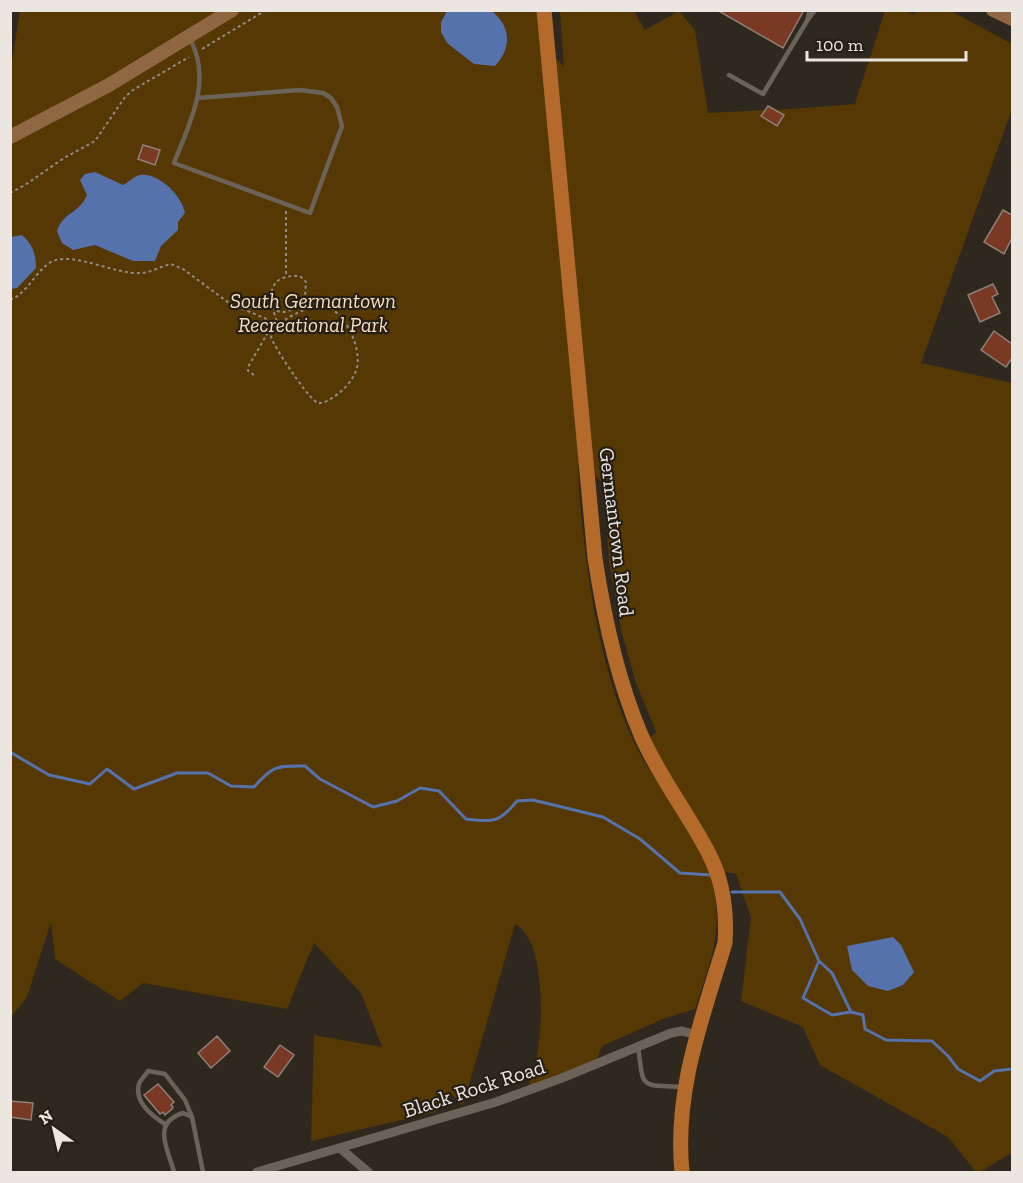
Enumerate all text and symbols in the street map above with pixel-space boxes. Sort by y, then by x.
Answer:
scale bar [807,24,966,62]
text: 100 m [816,34,864,56]
park label: South Germantown Recreational Park [230,288,396,337]
street label: Germantown Road [594,446,640,618]
street label: Black Rock Road [400,1053,549,1123]
north arrow [24,1099,84,1159]
text: N [36,1106,56,1128]

